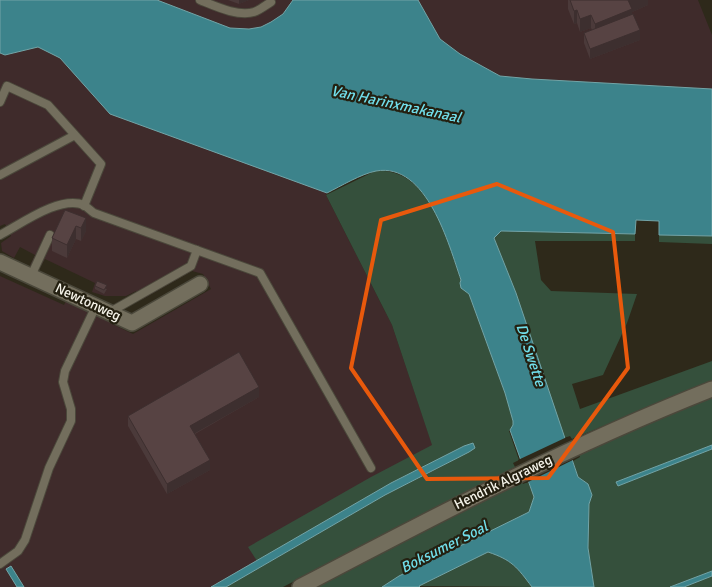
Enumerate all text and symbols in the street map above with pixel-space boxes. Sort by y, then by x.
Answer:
water label: Van Harinxmakanaal [329,81,464,127]
street label: Newtonweg [52,279,124,325]
water label: De Swette [512,321,550,390]
street label: Hendrik Algraweg [451,451,555,513]
water label: Boksumer Soal [397,517,492,577]

